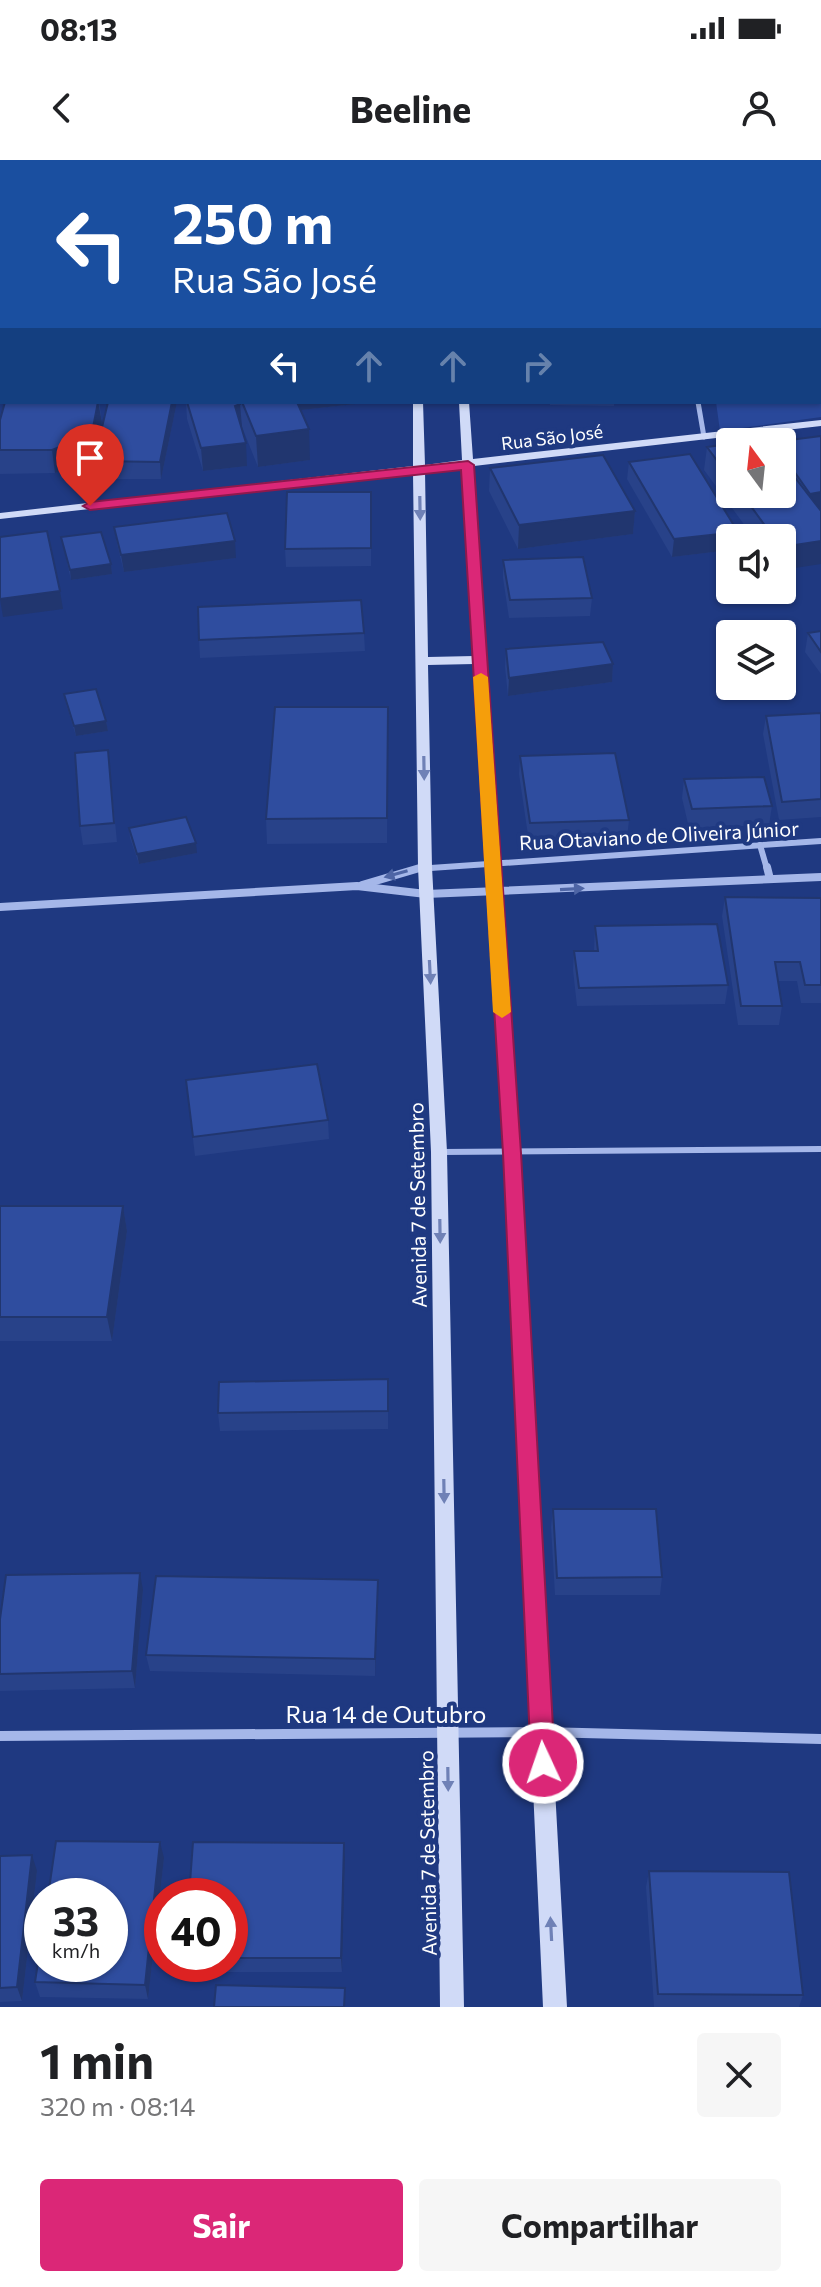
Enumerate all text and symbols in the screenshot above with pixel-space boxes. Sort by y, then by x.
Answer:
text: 08:13 [40,10,117,47]
icon: back [40,86,84,130]
text: Beeline [350,86,471,130]
icon: person [737,86,781,130]
text: 250 m [172,187,333,256]
icon: left [40,192,144,296]
text: Rua São José [172,256,377,300]
icon: left [263,344,307,388]
icon: ahead [347,344,391,388]
icon: ahead [431,344,475,388]
icon: right [515,344,559,388]
street label: Rua São José [500,420,604,454]
pin [56,424,124,506]
north arrow [716,428,796,508]
map controls [716,428,796,700]
icon: arrive [68,436,112,480]
one-way arrow [414,496,426,521]
button: sound [716,524,796,604]
button: layers [716,620,796,700]
one-way arrow [418,756,430,781]
street label: Rua Otaviano de Oliveira Júnior [518,816,800,854]
one-way arrow [384,868,408,881]
one-way arrow [560,882,585,895]
one-way arrow [424,960,437,985]
street label: Avenida 7 de Setembro [403,1102,431,1308]
one-way arrow [434,1219,446,1244]
one-way arrow [437,1479,450,1504]
street label: Rua 14 de Outubro [286,1699,486,1728]
position arrow [501,1721,585,1805]
street label: Avenida 7 de Setembro [413,1750,441,1956]
one-way arrow [442,1767,454,1792]
speed limit sign: 40 [144,1878,248,1982]
text: 33 [53,1895,99,1944]
one-way arrow [545,1916,558,1941]
text: km/h [52,1938,100,1962]
text: 1 min [40,2030,154,2089]
button: close [697,2033,781,2117]
text: 320 m · 08:14 [40,2090,195,2121]
button: Sair [40,2179,403,2271]
button: Compartilhar [419,2179,781,2271]

